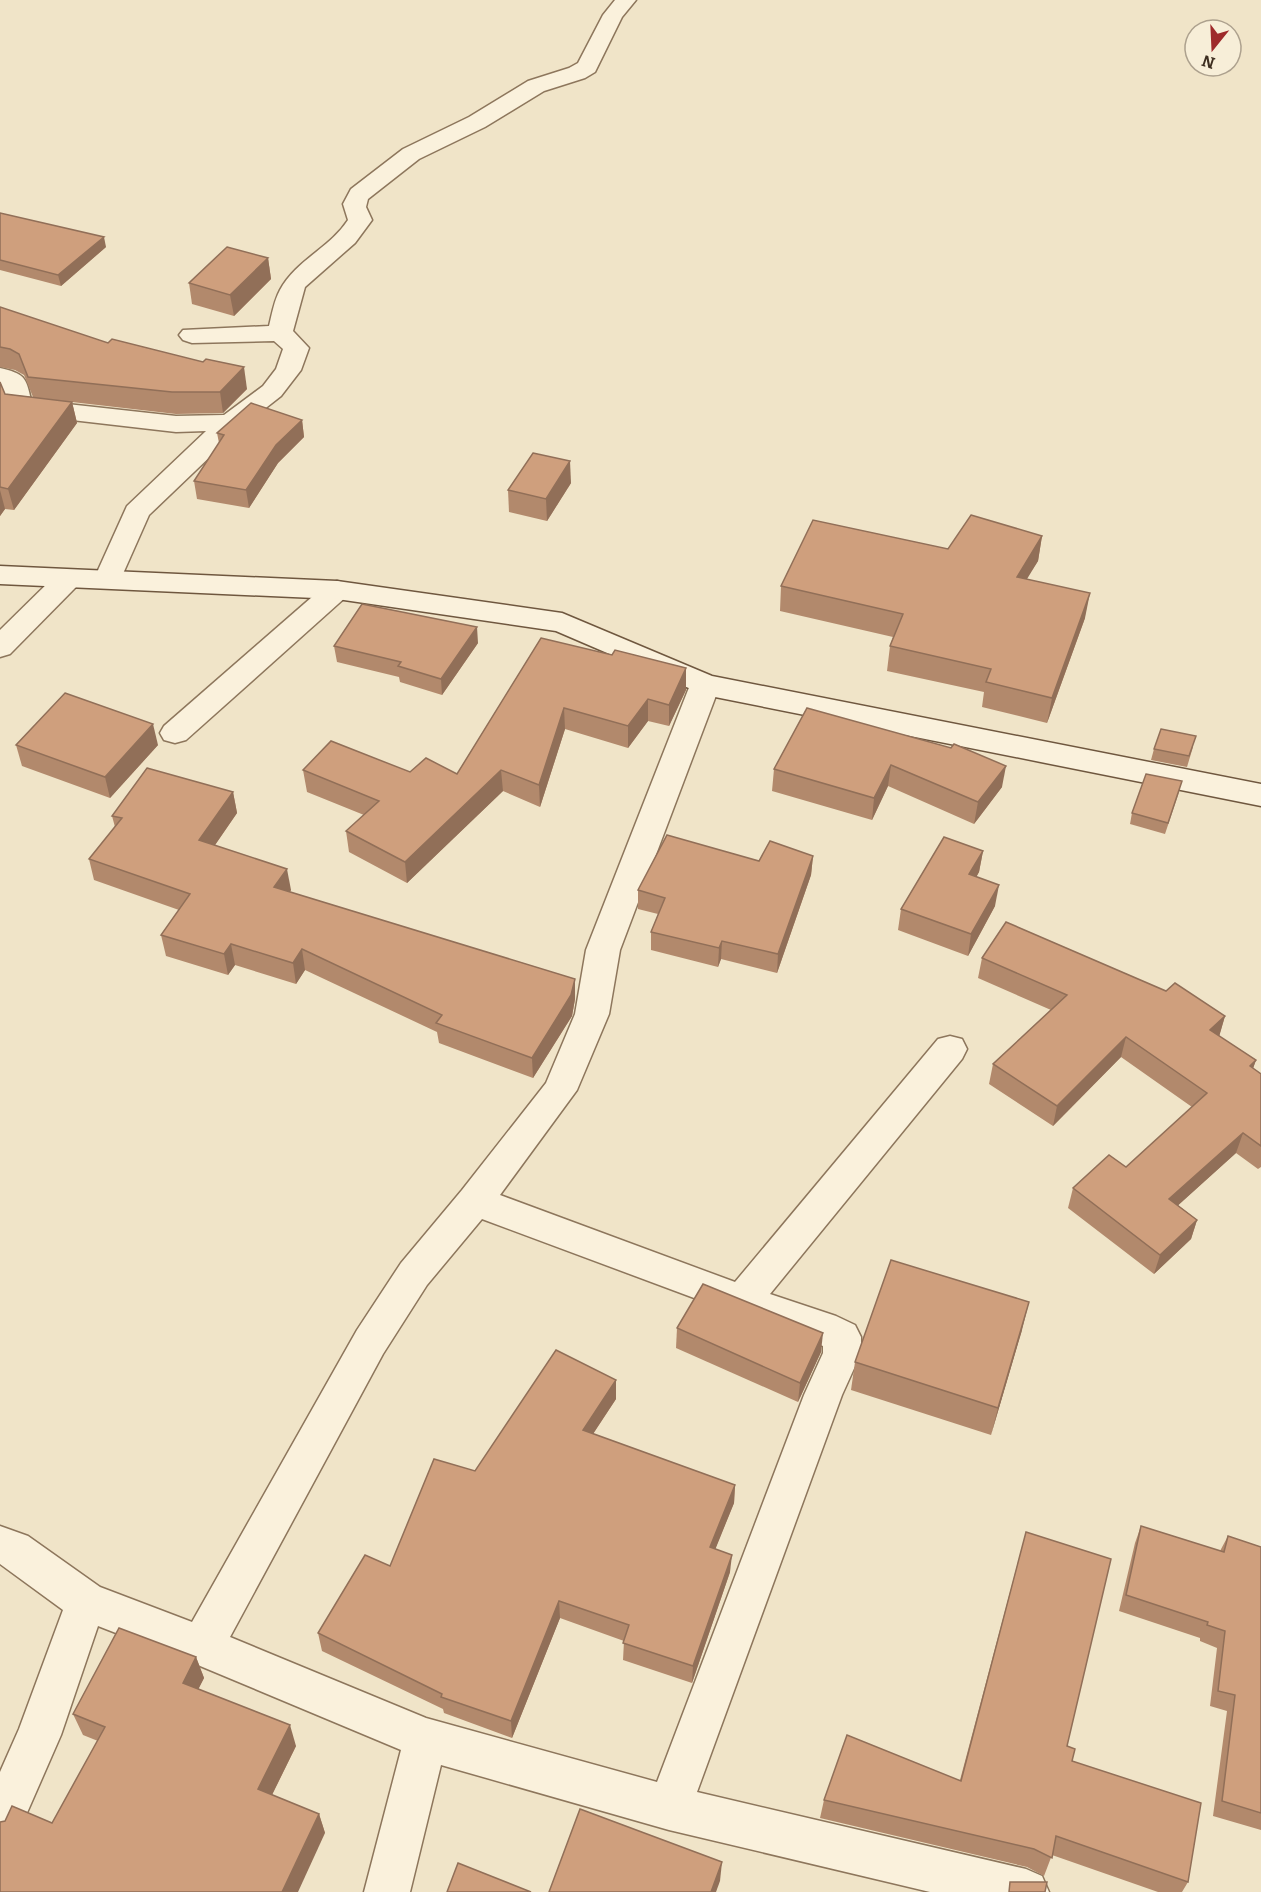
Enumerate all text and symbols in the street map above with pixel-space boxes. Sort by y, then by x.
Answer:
north arrow [1183,18,1243,78]
text: N [1200,51,1217,73]

